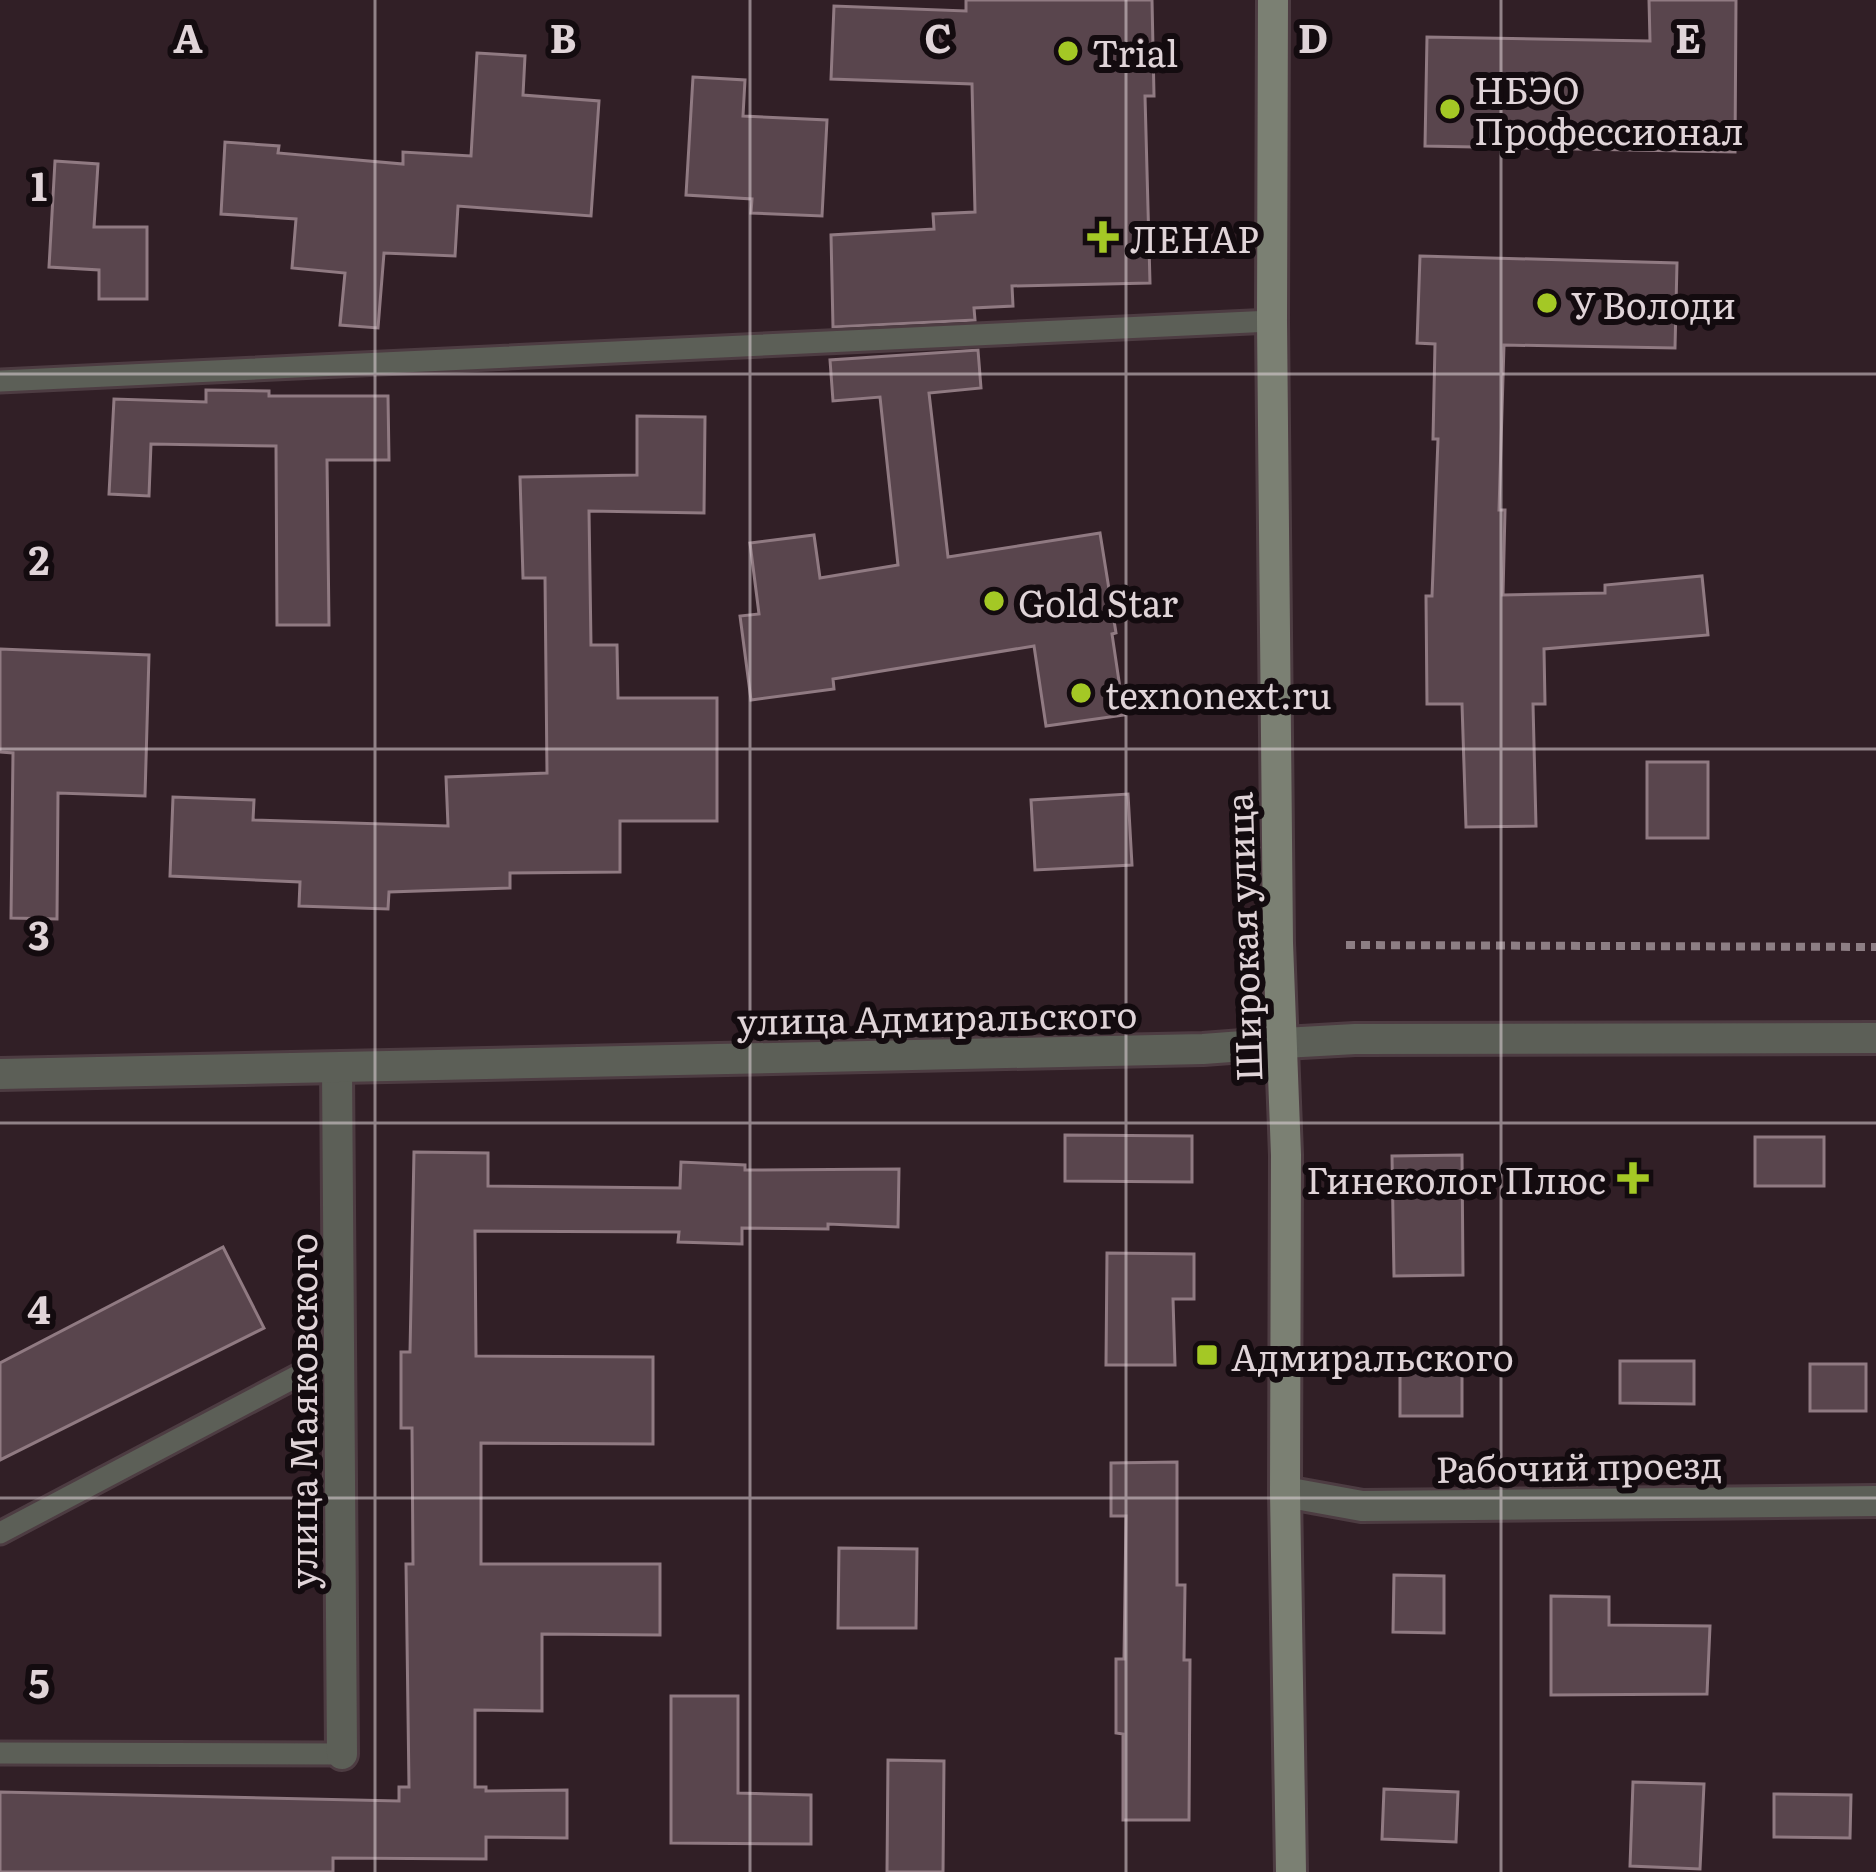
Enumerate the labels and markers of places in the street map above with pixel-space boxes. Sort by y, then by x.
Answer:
place label: Trial [1092,25,1178,78]
marker: Trial [1055,38,1081,64]
place label: НБЭО Профессионал [1474,62,1744,156]
marker: НБЭО Профессионал [1437,96,1463,122]
place label: ЛЕНАР [1130,211,1259,264]
marker: ЛЕНАР [1087,221,1119,253]
place label: У Володи [1571,277,1736,330]
marker: У Володи [1534,290,1560,316]
place label: Gold Star [1018,575,1178,628]
marker: Gold Star [981,588,1007,614]
place label: texnonext.ru [1105,667,1331,720]
marker: texnonext.ru [1068,680,1094,706]
place label: Гинеколог Плюс [1306,1152,1606,1205]
marker: Гинеколог Плюс [1617,1162,1649,1194]
place label: Адмиральского [1231,1329,1514,1382]
marker: Адмиральского [1194,1342,1220,1368]

